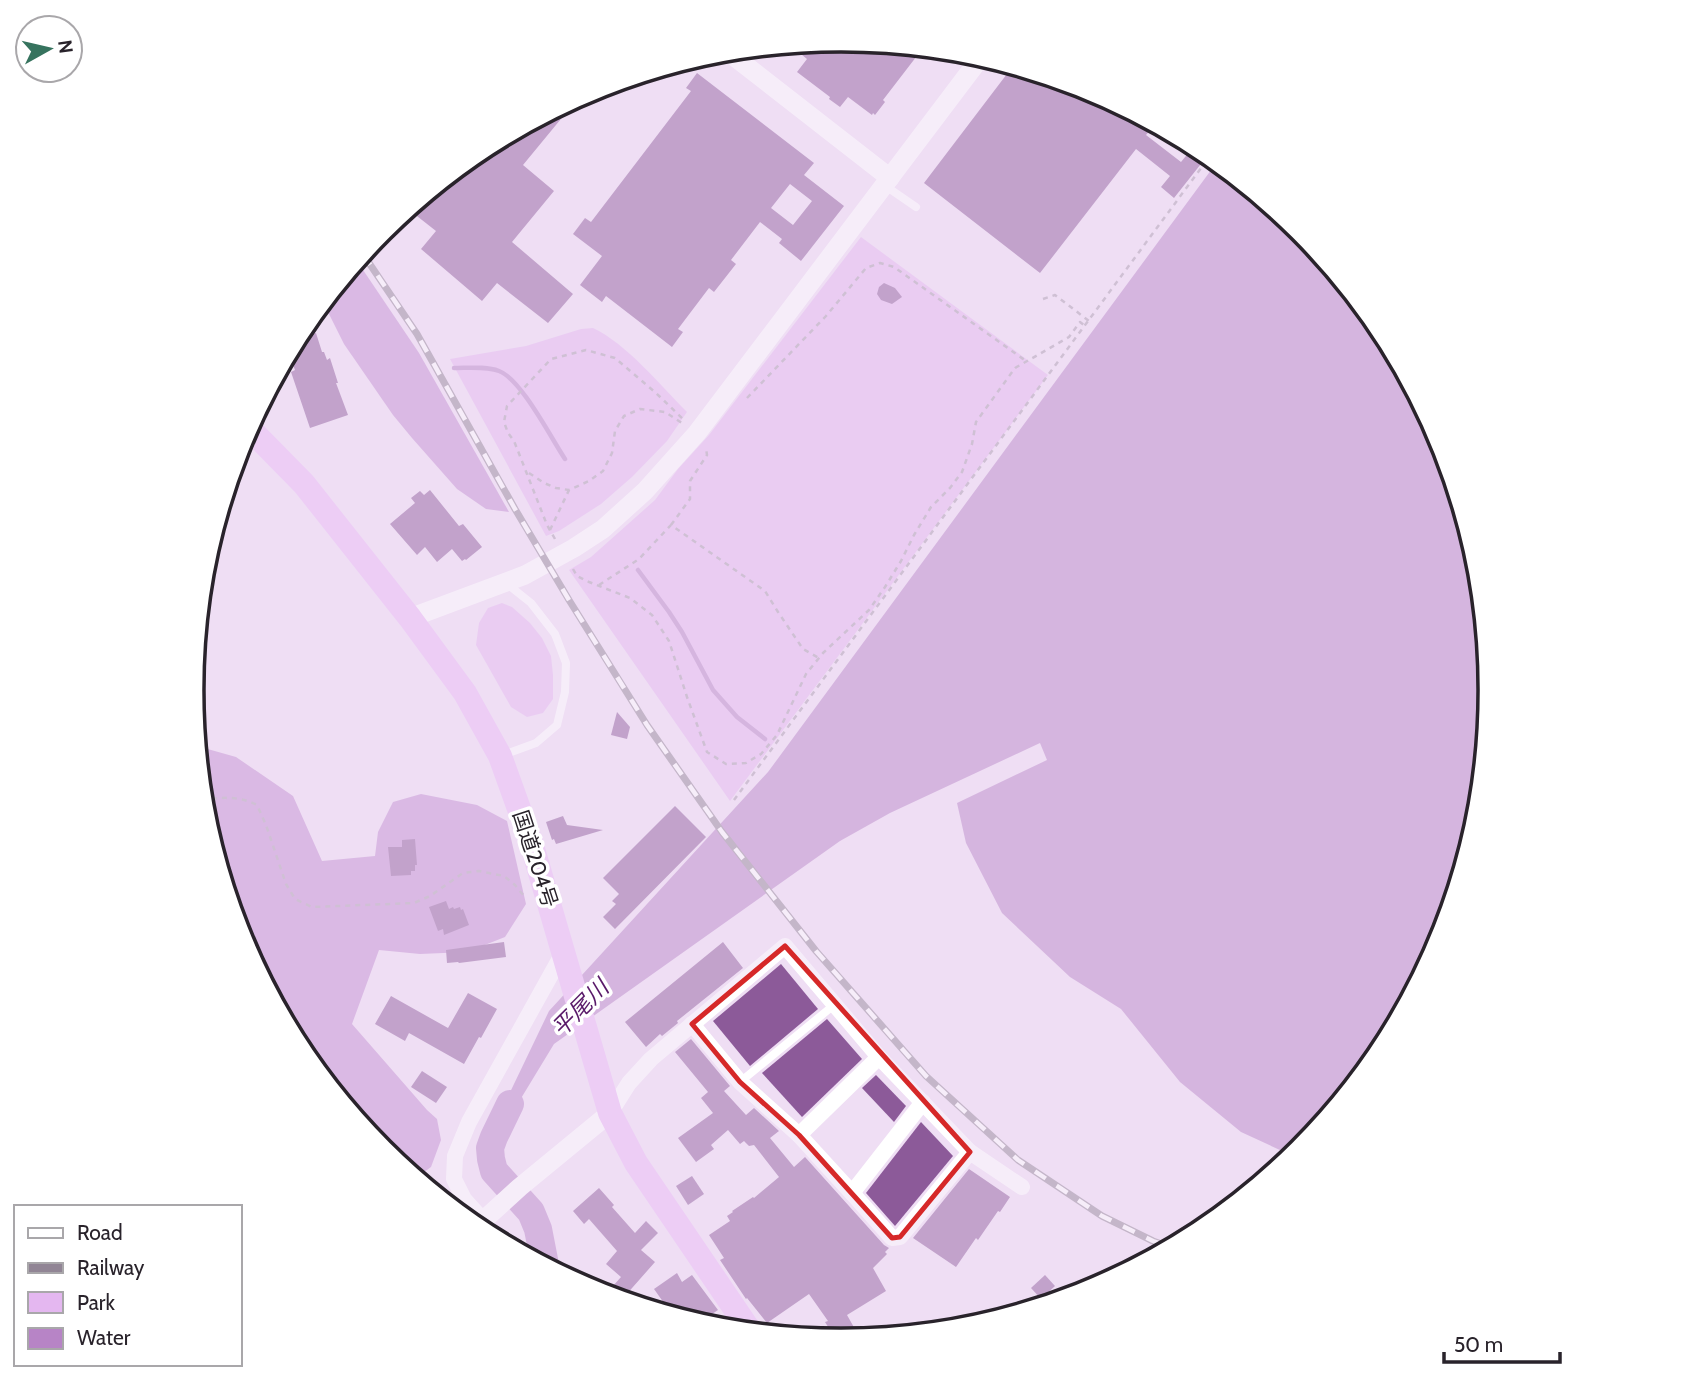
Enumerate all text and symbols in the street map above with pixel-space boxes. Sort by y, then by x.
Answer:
north arrow [14,14,84,84]
text: N [53,38,78,55]
street label: 国道204号 [508,807,563,911]
water label: 平尾川 [546,972,616,1042]
legend [14,1205,242,1366]
text: Road [77,1220,123,1245]
text: Railway [77,1255,145,1280]
text: Park [77,1290,115,1315]
scale bar [1444,1320,1560,1364]
text: Water [77,1325,131,1350]
text: 50 m [1454,1332,1503,1357]

